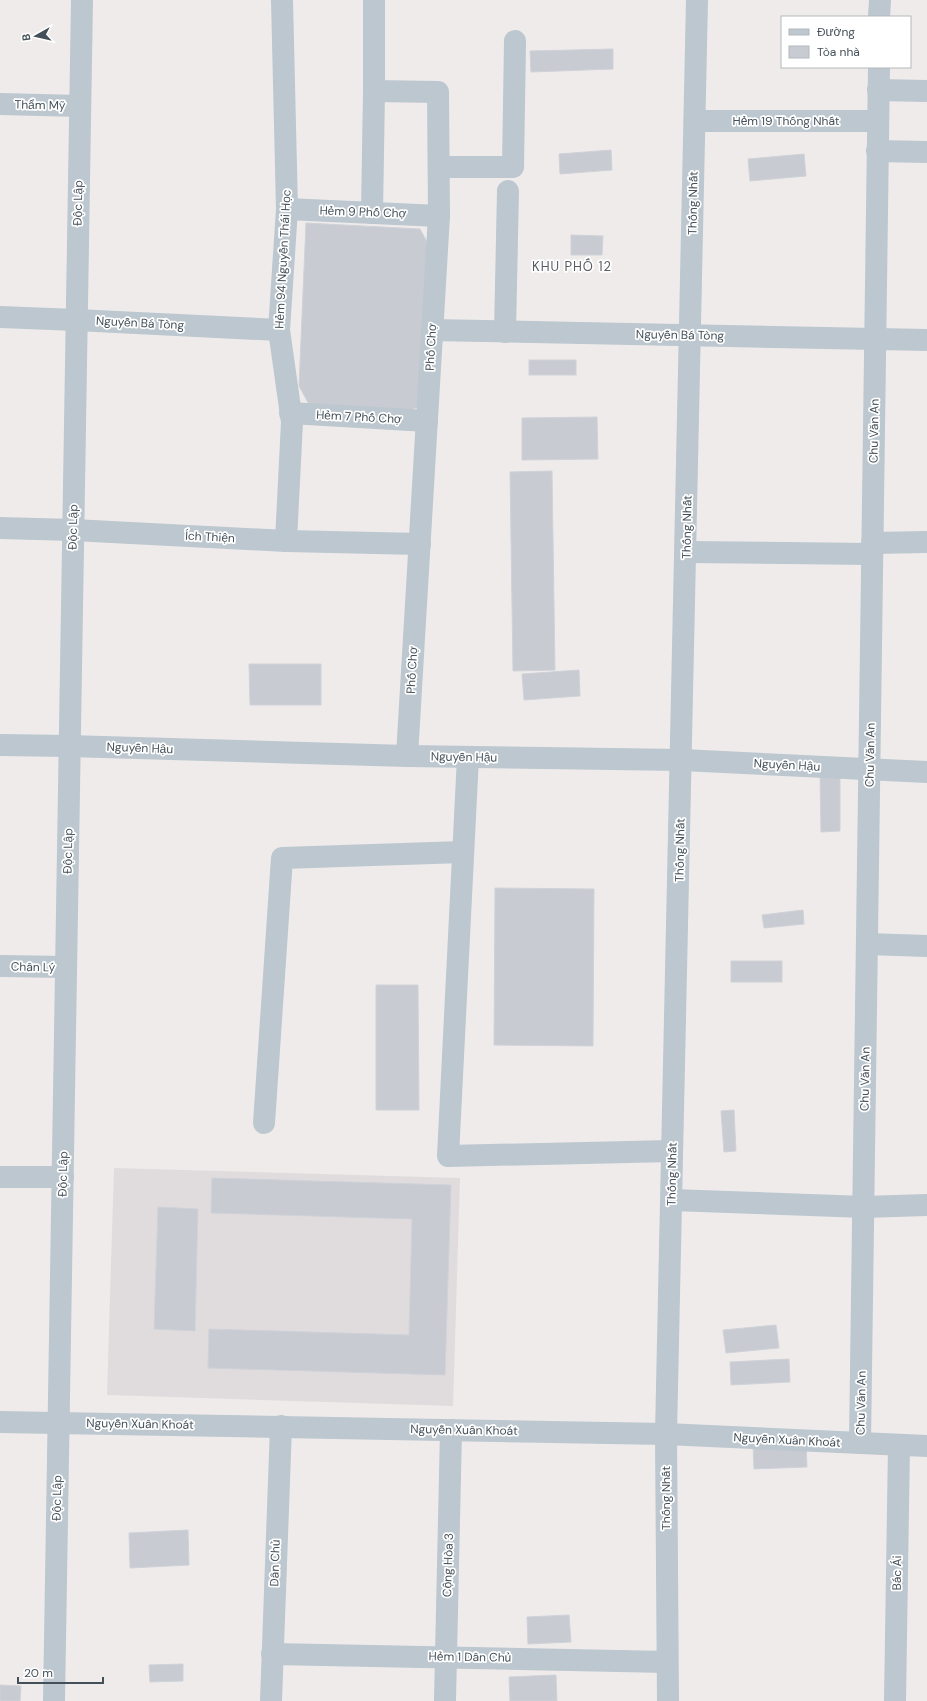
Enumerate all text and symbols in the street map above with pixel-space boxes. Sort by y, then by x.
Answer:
north arrow [16,16,56,56]
legend [781,16,911,68]
text: Đường [817,24,855,40]
text: B [19,33,34,42]
text: Tòa nhà [817,44,860,60]
street label: Thẩm Mỹ [14,97,66,113]
street label: Hẻm 19 Thống Nhất [733,113,840,129]
street label: Thống Nhất [684,171,702,235]
street label: Độc Lập [70,180,86,226]
street label: Hẻm 94 Nguyễn Thái Học [271,189,295,329]
street label: Hẻm 9 Phố Chợ [319,202,407,222]
district label: KHU PHỐ 12 [532,258,612,275]
street label: Nguyễn Bá Tòng [96,313,185,333]
street label: Phố Chợ [422,323,440,371]
street label: Nguyễn Bá Tòng [636,326,725,344]
street label: Chu Văn An [865,399,883,463]
street label: Hẻm 7 Phố Chợ [316,407,402,427]
street label: Thống Nhất [678,495,696,559]
street label: Độc Lập [65,504,81,550]
street label: Ích Thiện [185,528,235,546]
street label: Phố Chợ [403,646,421,694]
street label: Chu Văn An [861,723,879,787]
street label: Nguyễn Hậu [106,739,174,757]
street label: Nguyễn Hậu [431,748,498,766]
street label: Nguyễn Hậu [753,755,821,775]
street label: Thống Nhất [671,818,689,882]
street label: Độc Lập [60,828,76,874]
street label: Chân Lý [11,959,56,975]
street label: Chu Văn An [856,1047,874,1111]
street label: Thống Nhất [663,1142,681,1206]
street label: Độc Lập [55,1151,71,1197]
street label: Chu Văn An [852,1371,870,1435]
street label: Nguyễn Xuân Khoát [86,1415,194,1433]
street label: Nguyễn Xuân Khoát [410,1421,518,1439]
street label: Nguyễn Xuân Khoát [733,1429,841,1451]
street label: Thống Nhất [658,1466,674,1530]
street label: Độc Lập [49,1475,65,1521]
street label: Cộng Hòa 3 [439,1533,457,1597]
street label: Dân Chủ [266,1539,284,1587]
street label: Bác Ái [889,1555,905,1590]
street label: Hẻm 1 Dân Chủ [429,1648,511,1666]
scale bar [18,1659,103,1685]
text: 20 m [24,1665,53,1681]

